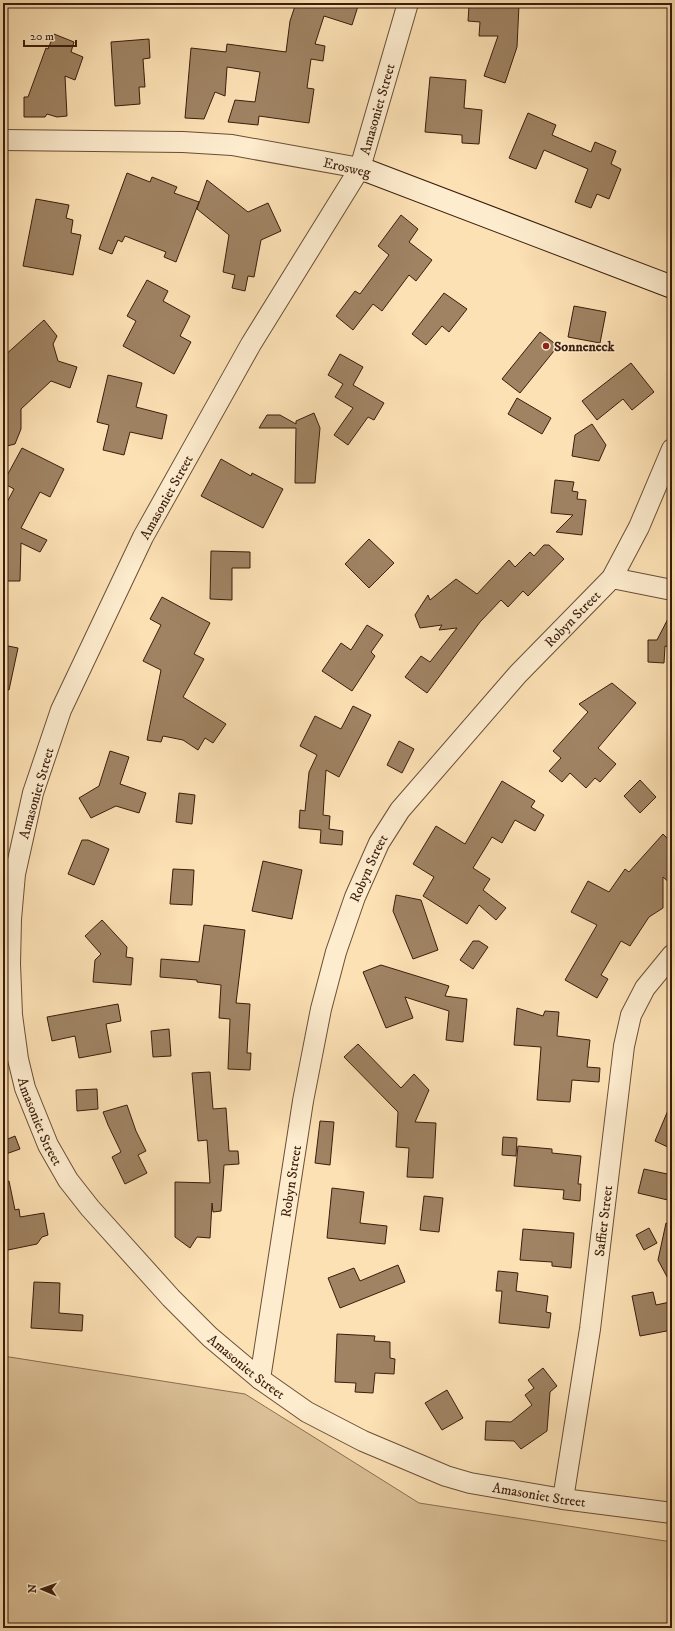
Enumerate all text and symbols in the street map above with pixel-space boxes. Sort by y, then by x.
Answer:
scale bar [24,22,76,48]
text: 20 m [30,29,54,44]
street label: Amasoniet Street [356,61,400,157]
street label: Erosweg [321,154,372,182]
place label: Sonneneck [554,338,616,356]
marker: Sonneneck [541,341,551,351]
street label: Amasoniet Street [136,451,198,543]
street label: Robyn Street [541,587,605,652]
street label: Amasoniet Street [15,745,59,841]
street label: Robyn Street [346,831,393,905]
street label: Amasoniet Street [13,1076,66,1170]
street label: Robyn Street [277,1144,306,1219]
street label: Saffier Street [591,1184,617,1258]
street label: Amasoniet Street [203,1331,289,1404]
street label: Amasoniet Street [491,1479,587,1512]
north arrow [22,1569,62,1609]
text: N [26,1584,40,1593]

